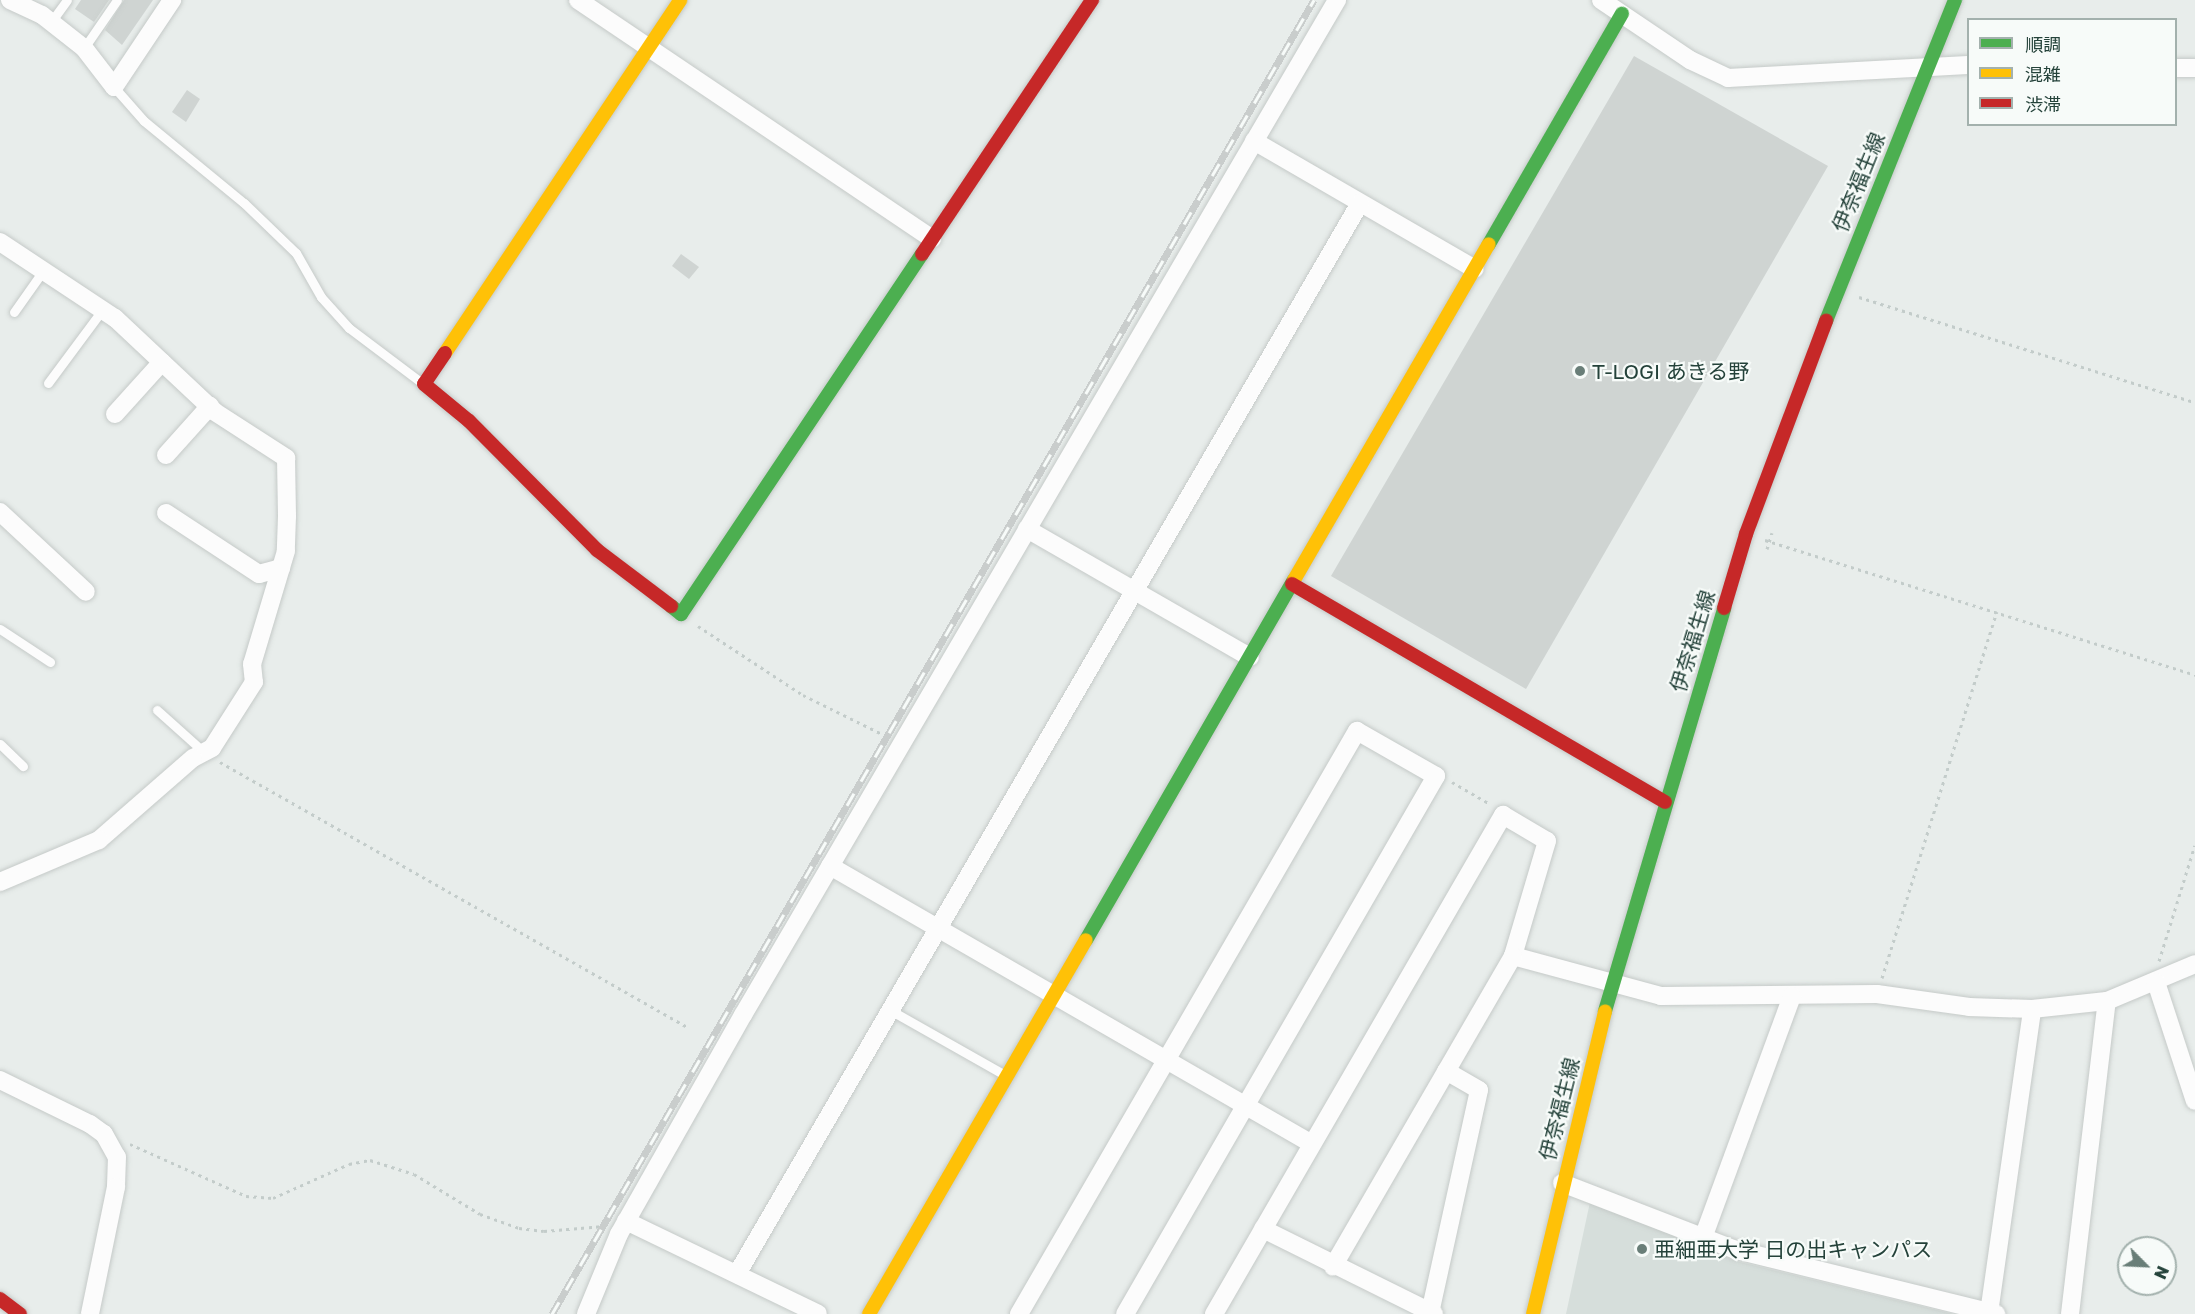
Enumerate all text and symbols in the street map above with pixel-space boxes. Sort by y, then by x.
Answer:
legend [1967,18,2177,126]
text: 順調 [2025,33,2061,55]
text: 混雑 [2025,63,2061,85]
text: 渋滞 [2025,93,2061,115]
street label: 伊奈福生線 [1827,129,1889,235]
place label: T-LOGI あきる野 [1592,358,1750,384]
marker: T-LOGI あきる野 [1573,364,1587,378]
street label: 伊奈福生線 [1665,587,1719,695]
street label: 伊奈福生線 [1534,1055,1584,1163]
place label: 亜細亜大学 日の出キャンパス [1654,1236,1932,1262]
north arrow [2117,1236,2177,1296]
marker: 亜細亜大学 日の出キャンパス [1635,1242,1649,1256]
text: N [2150,1263,2173,1282]

